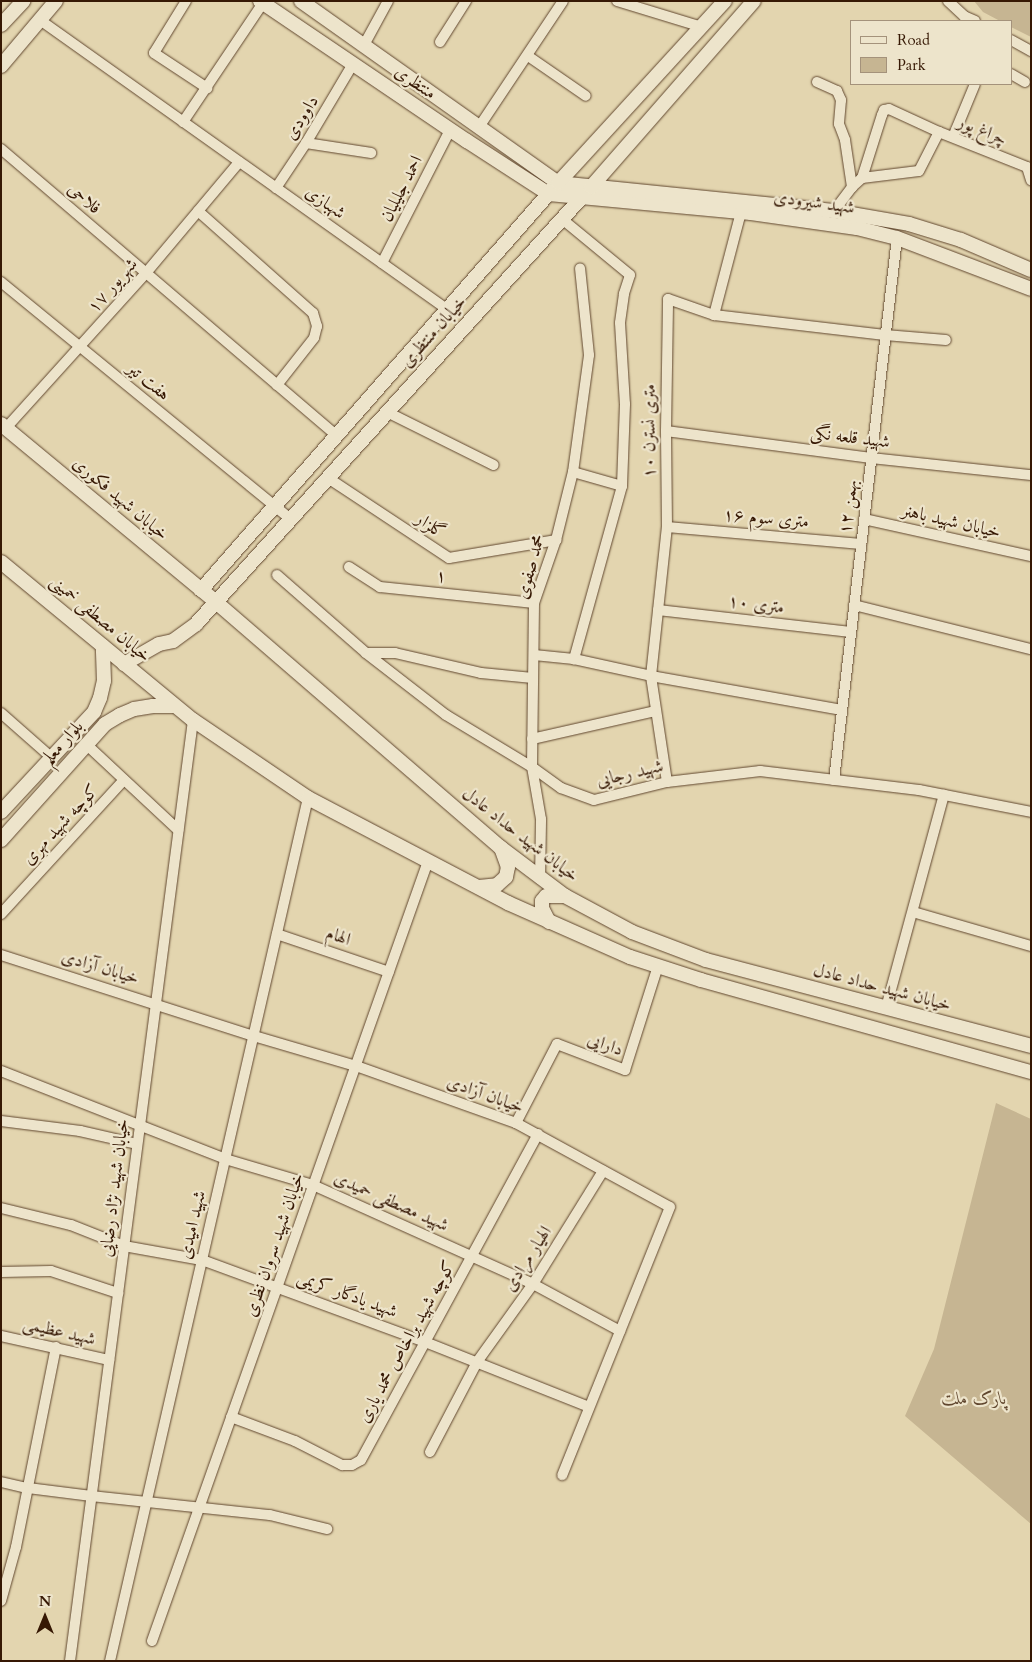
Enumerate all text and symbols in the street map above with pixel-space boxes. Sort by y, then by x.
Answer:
legend [850,20,1012,85]
text: Road [897,30,930,50]
text: Park [897,55,926,75]
street label: منتظری [390,61,440,105]
street label: داوودی [280,92,324,144]
street label: چراغ پور [954,111,1010,151]
street label: احمد جلیلیان [376,152,428,226]
street label: فلاحی [63,179,105,219]
street label: شهبازی [301,182,349,224]
street label: شهید شیرودی [772,187,856,219]
street label: ۱۷ شهریور [83,254,143,318]
street label: خیابان منتظری [396,292,472,372]
street label: هفت تیر [122,358,174,406]
street label: ۱۰ متری نسترن [639,384,661,478]
street label: شهید قلعه نگی [809,422,891,454]
street label: خیابان شهید فکوری [68,453,172,545]
street label: ۱۲ بهمن [835,478,863,536]
street label: خیابان شهید باهنر [900,500,1002,544]
street label: ۱۶ متری سوم [722,504,810,534]
street label: گلزار [411,508,449,544]
street label: محمد صفوی [512,532,550,602]
street label: ۱ [435,566,447,588]
street label: خیابان مصطفی خمینی [45,571,155,667]
street label: ۱۰ متری [727,591,785,619]
street label: بلوار معلم [38,716,88,770]
street label: شهید رجایی [595,756,665,792]
street label: کوچه شهید مهری [18,780,104,870]
street label: خیابان شهید حداد عادل [458,783,582,887]
street label: الهام [323,923,353,951]
street label: خیابان آزادی [59,946,141,990]
street label: خیابان شهید حداد عادل [811,959,953,1017]
street label: دارایی [584,1029,626,1061]
street label: خیابان آزادی [444,1071,526,1119]
street label: خیابان شهید نژاد رضایی [96,1118,134,1258]
street label: شهید مصطفی حمیدی [330,1167,452,1237]
street label: خیابان شهید سروان نظری [240,1170,310,1320]
street label: شهید امیدی [175,1189,211,1261]
street label: الهیار مرادی [499,1222,557,1296]
street label: کوچه شهید براخاص محمد یاری [353,1257,461,1427]
street label: شهید یادگار کریمی [294,1267,400,1323]
street label: شهید عظیمی [21,1313,97,1351]
park label: پارک ملت [941,1388,1007,1410]
north arrow [20,1592,70,1642]
text: N [39,1592,51,1611]

